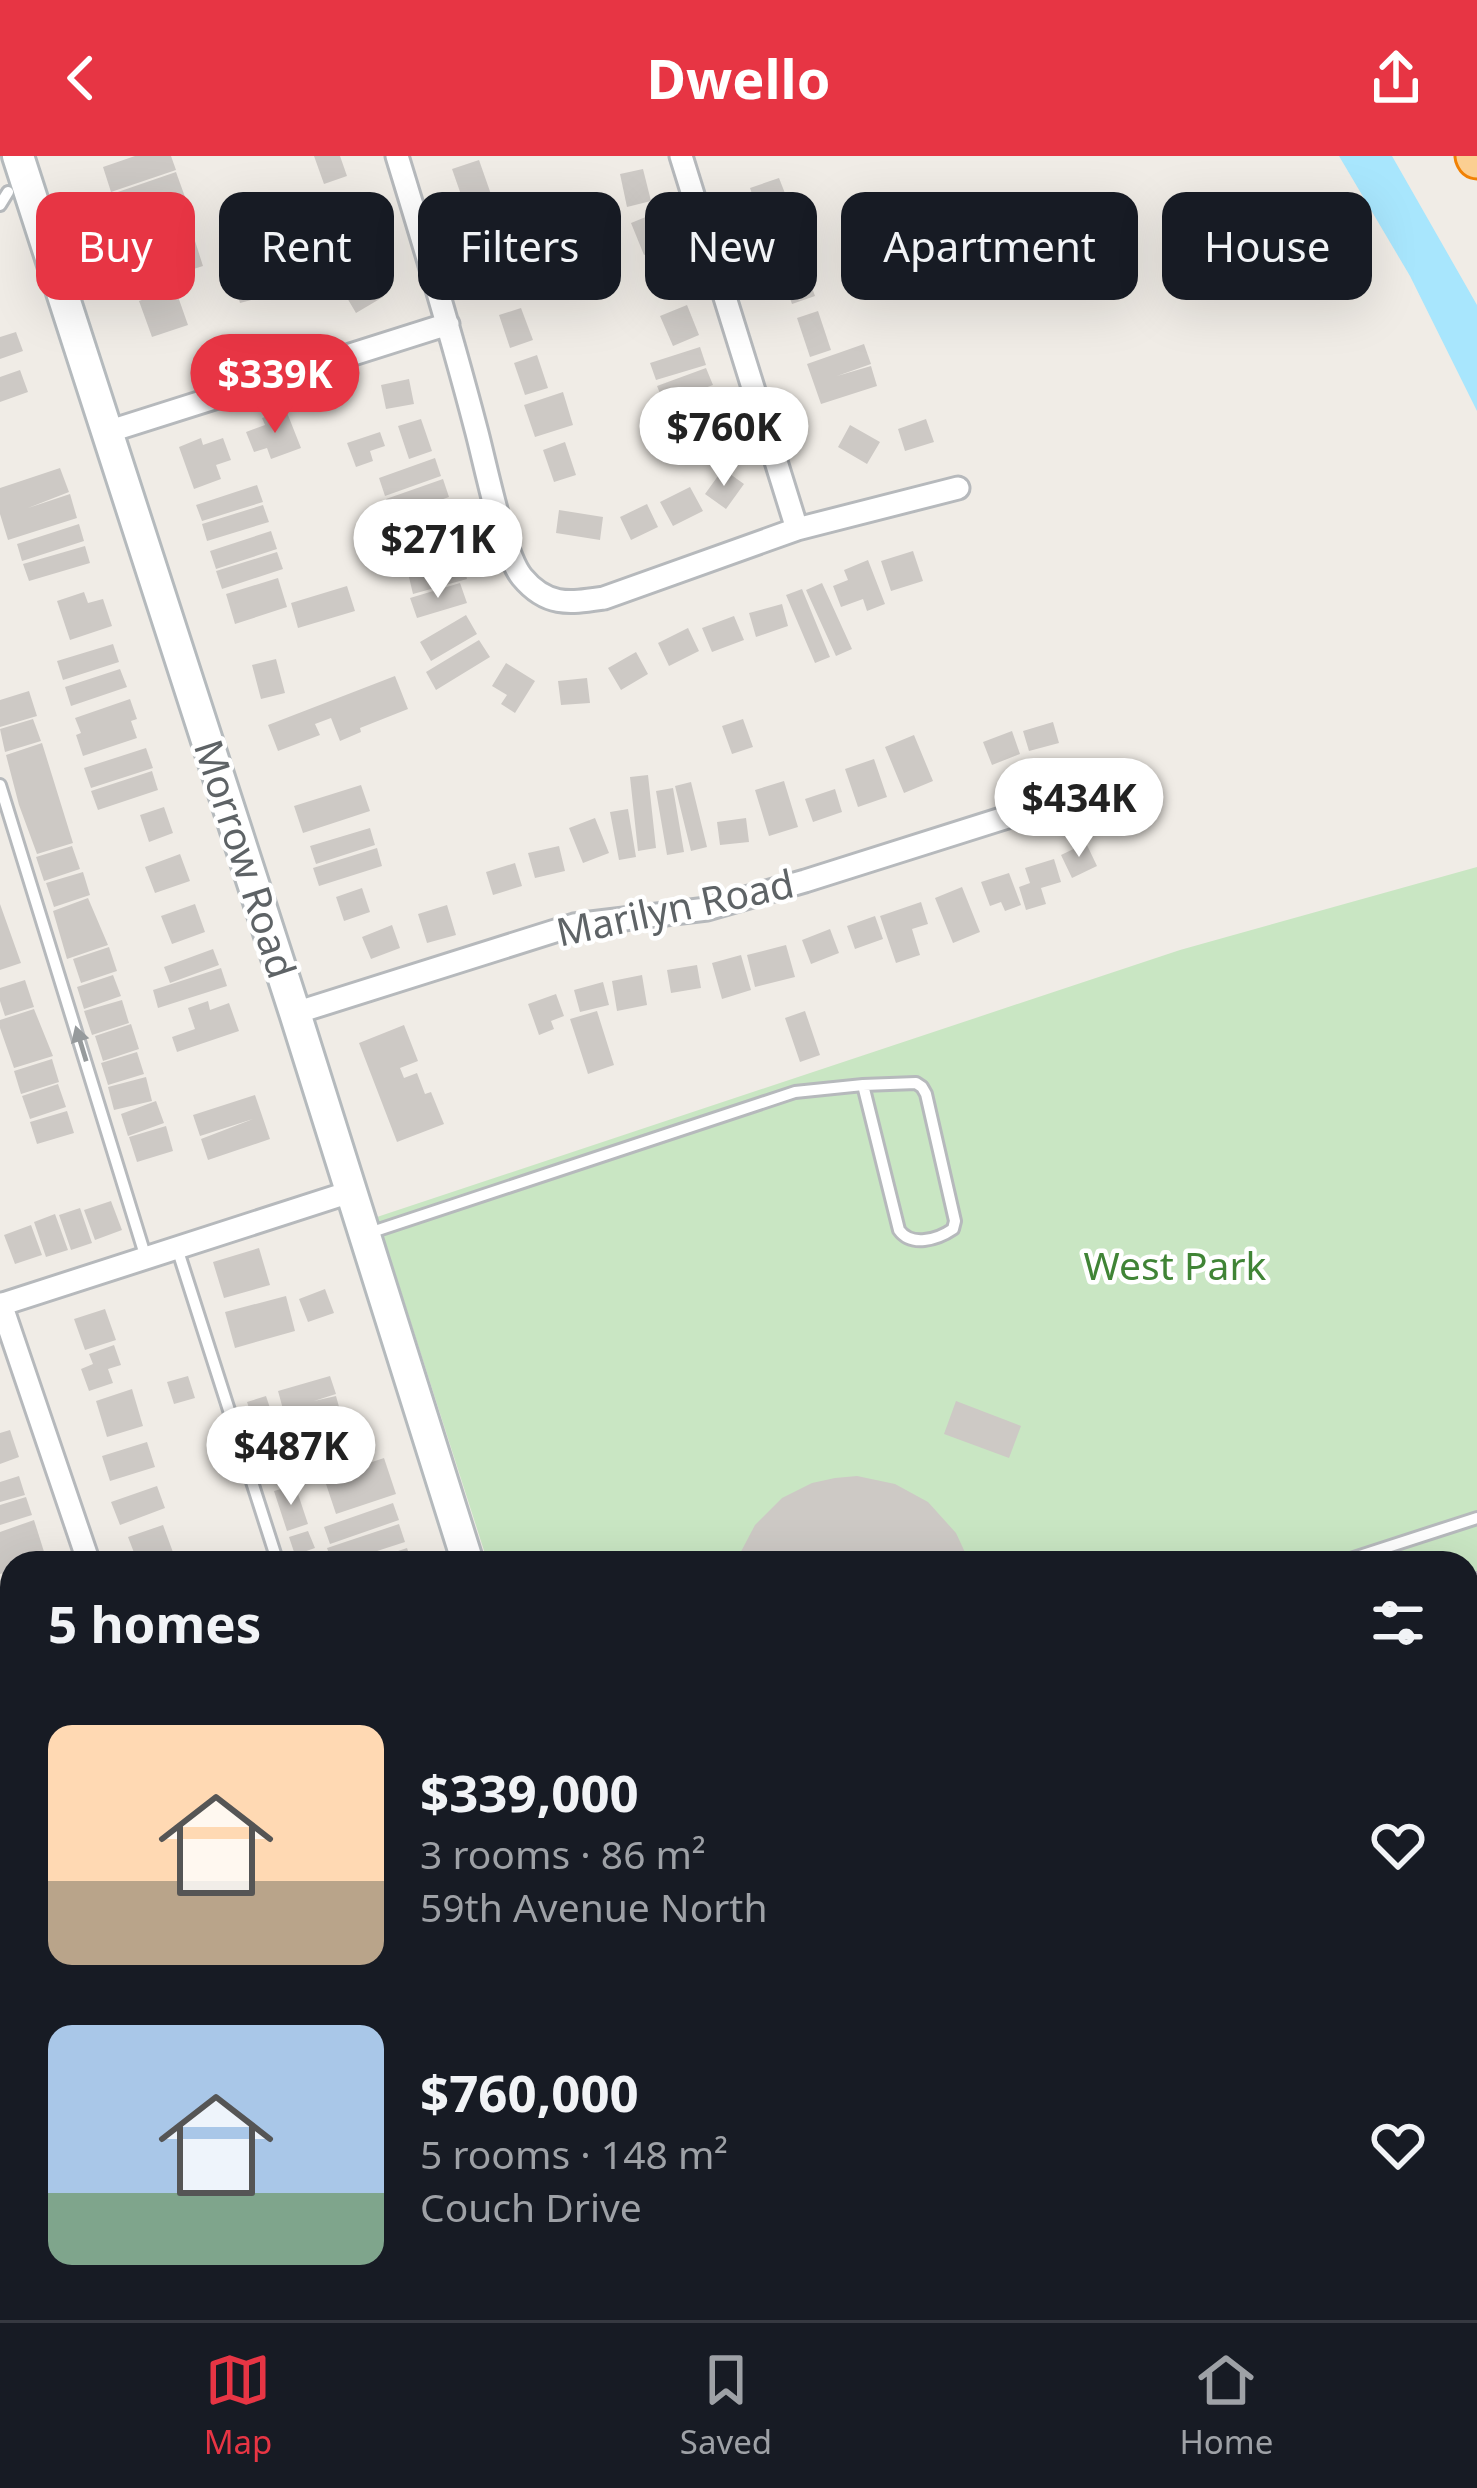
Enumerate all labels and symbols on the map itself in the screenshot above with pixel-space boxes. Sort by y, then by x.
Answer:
pin: $339K [191,334,359,436]
pin: $760K [640,387,808,489]
pin: $271K [354,499,522,601]
street label: Morrow Road [183,733,310,985]
pin: $434K [995,758,1163,860]
street label: Marilyn Road [551,856,798,958]
one-way arrow [71,1025,89,1062]
park label: West Park [1084,1238,1267,1291]
pin: $487K [207,1406,375,1508]

